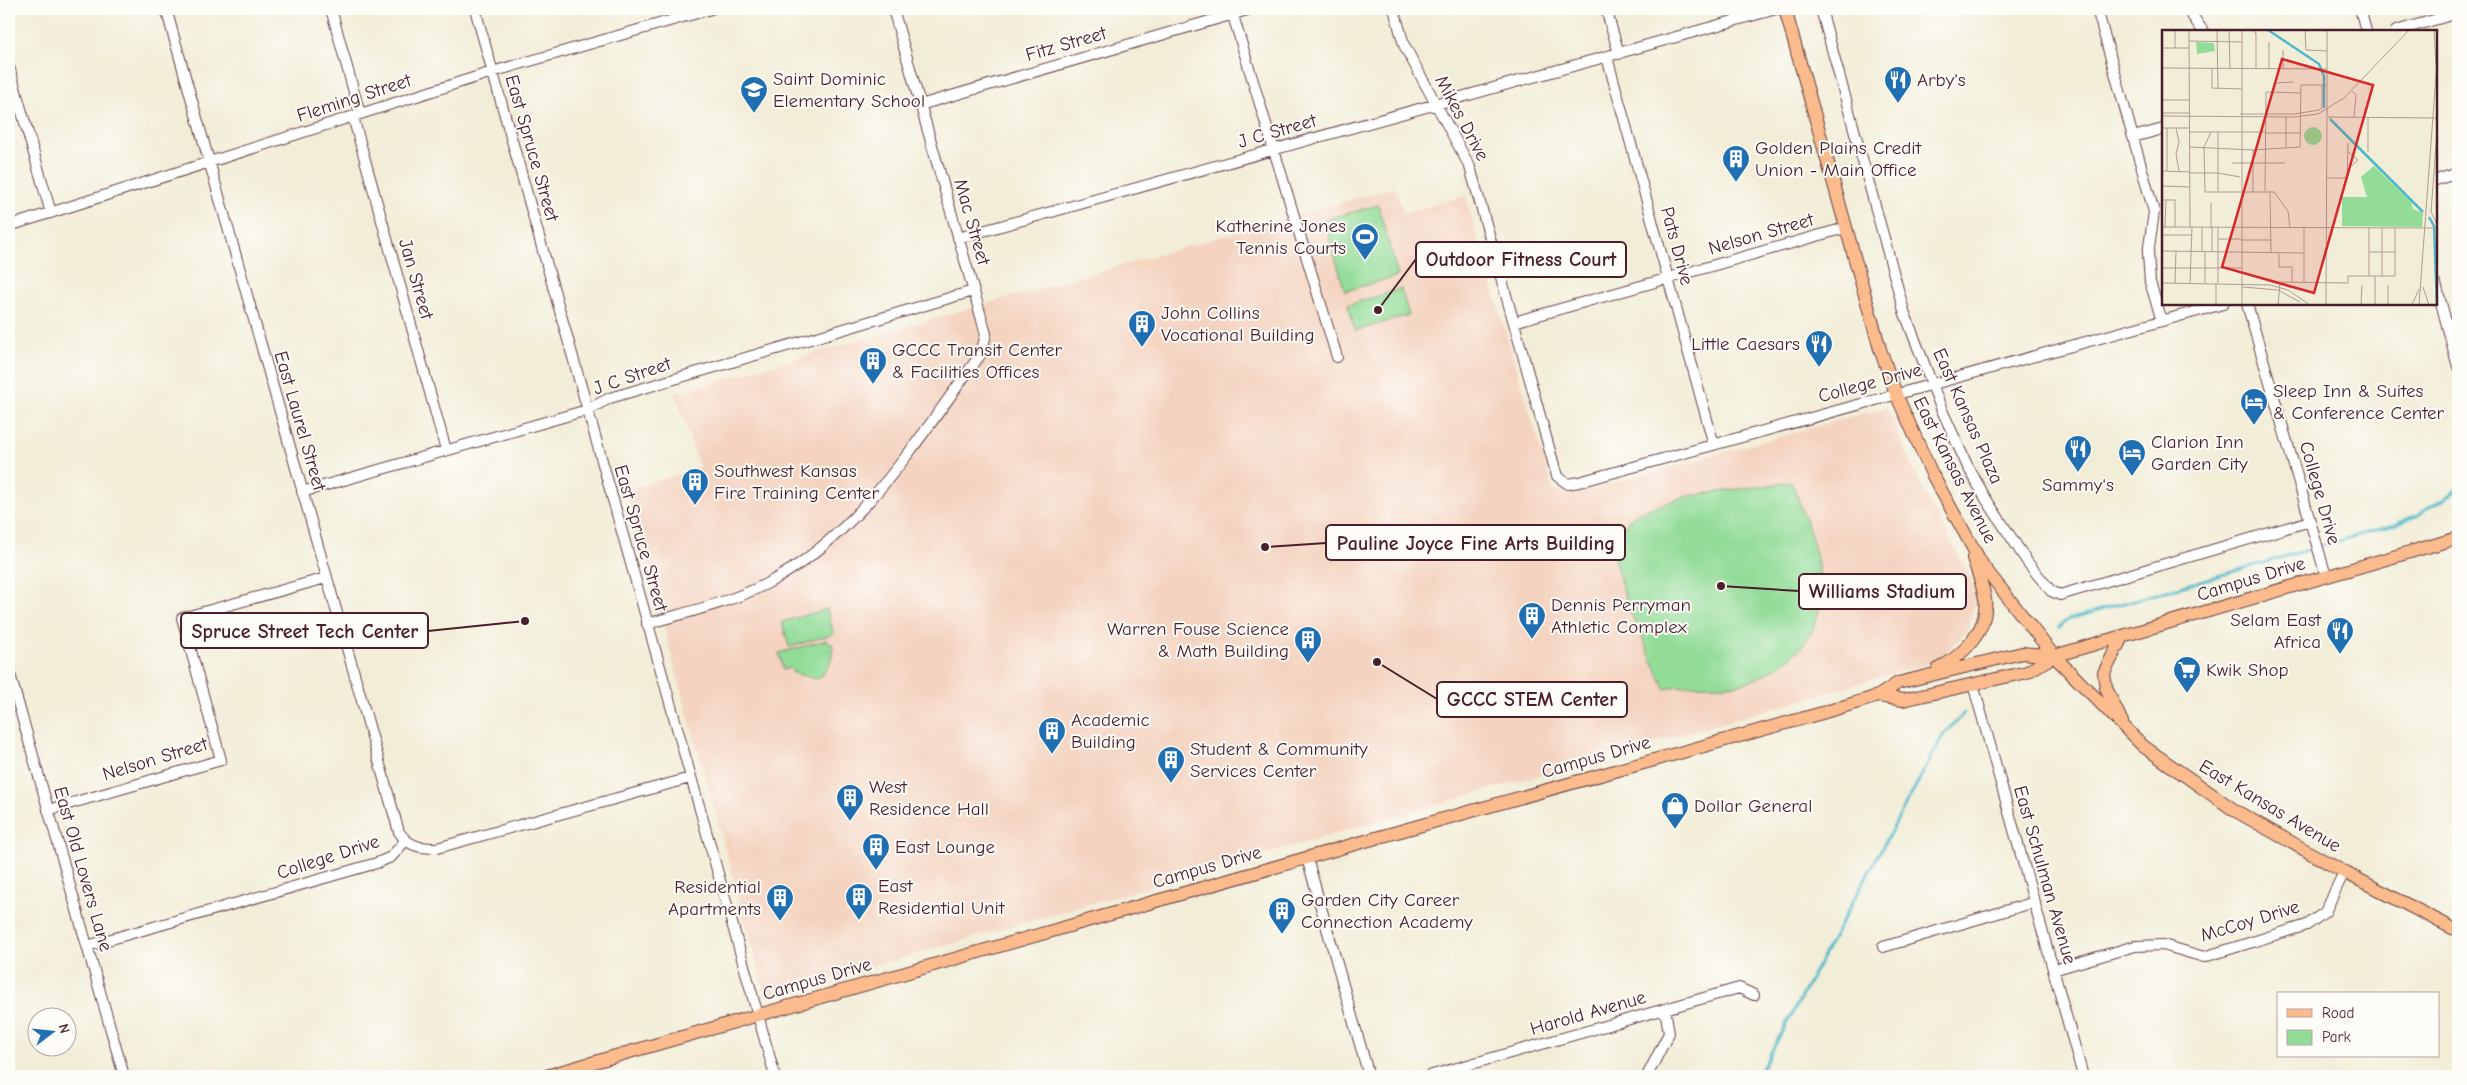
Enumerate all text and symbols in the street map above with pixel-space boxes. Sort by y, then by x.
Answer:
street label: Fitz Street [1023,22,1109,66]
inset map [2162,30,2437,305]
restaurant icon: Arby's [1883,65,1913,104]
place label: Saint Dominic Elementary School [773,68,925,112]
street label: Fleming Street [294,69,415,127]
place label: Arby's [1917,69,1966,91]
street label: Mikes Drive [1430,71,1494,165]
street label: East Spruce Street [501,72,564,224]
school or university icon: Saint Dominic Elementary School [739,75,769,114]
street label: J C Street [1235,109,1319,153]
place label: Golden Plains Credit Union - Main Office [1755,137,1922,181]
building icon: Golden Plains Credit Union - Main Office [1721,144,1751,183]
street label: Mac Street [949,176,995,268]
street label: Pats Drive [1656,204,1698,288]
street label: Nelson Street [1706,208,1817,260]
place label: Katherine Jones Tennis Courts [1216,215,1346,259]
sports icon: Katherine Jones Tennis Courts [1350,222,1380,261]
street label: Jan Street [394,236,438,322]
callout: Outdoor Fitness Court [1416,242,1626,277]
text: Outdoor Fitness Court [1426,248,1617,271]
place label: John Collins Vocational Building [1161,302,1315,346]
building icon: John Collins Vocational Building [1127,309,1157,348]
restaurant icon: Little Caesars [1804,329,1834,368]
place label: Little Caesars [1691,333,1800,355]
place label: GCCC Transit Center & Facilities Offices [892,339,1062,383]
street label: East Kansas Plaza [1928,345,2008,487]
building icon: GCCC Transit Center & Facilities Offices [858,346,888,385]
street label: East Laurel Street [270,349,331,494]
street label: J C Street [590,352,674,400]
street label: College Drive [1816,359,1924,407]
place label: Sleep Inn & Suites & Conference Center [2273,380,2445,424]
hotel icon: Sleep Inn & Suites & Conference Center [2239,387,2269,426]
street label: East Kansas Avenue [1909,393,2001,547]
place label: Clarion Inn Garden City [2151,431,2248,475]
restaurant icon: Sammy's [2063,434,2093,473]
hotel icon: Clarion Inn Garden City [2117,438,2147,477]
street label: College Drive [2295,439,2345,547]
place label: Southwest Kansas Fire Training Center [714,460,879,504]
street label: East Spruce Street [610,462,673,614]
building icon: Southwest Kansas Fire Training Center [680,467,710,506]
place label: Sammy's [2042,474,2114,496]
callout: Pauline Joyce Fine Arts Building [1326,525,1625,560]
text: Pauline Joyce Fine Arts Building [1337,532,1615,555]
street label: Campus Drive [2194,552,2308,606]
callout: Williams Stadium [1799,574,1966,609]
text: Williams Stadium [1809,580,1955,603]
place label: Dennis Perryman Athletic Complex [1551,594,1691,638]
building icon: Dennis Perryman Athletic Complex [1517,601,1547,640]
place label: Selam East Africa [2230,609,2322,653]
callout: Spruce Street Tech Center [181,613,428,648]
restaurant icon: Selam East Africa [2325,616,2355,655]
place label: Warren Fouse Science & Math Building [1107,618,1289,662]
text: Spruce Street Tech Center [192,620,418,643]
building icon: Warren Fouse Science & Math Building [1293,625,1323,664]
supermarket icon: Kwik Shop [2172,655,2202,694]
place label: Kwik Shop [2206,659,2289,681]
callout: GCCC STEM Center [1437,682,1627,717]
text: GCCC STEM Center [1447,688,1617,711]
place label: Academic Building [1071,709,1150,753]
building icon: Academic Building [1037,716,1067,755]
street label: Campus Drive [1539,731,1653,783]
street label: Nelson Street [100,732,211,785]
place label: Student & Community Services Center [1190,738,1368,782]
building icon: Student & Community Services Center [1156,745,1186,784]
street label: East Kansas Avenue [2195,755,2345,857]
place label: West Residence Hall [869,776,989,820]
building icon: West Residence Hall [835,783,865,822]
street label: East Schulman Avenue [2009,783,2081,967]
street label: East Old Lovers Lane [49,784,117,954]
shop icon: Dollar General [1660,791,1690,830]
place label: Dollar General [1694,795,1812,817]
street label: College Drive [274,830,382,884]
building icon: East Lounge [861,832,891,871]
place label: East Lounge [895,836,995,858]
street label: Campus Drive [1150,841,1264,893]
place label: East Residential Unit [878,875,1005,919]
place label: Residential Apartments [668,876,761,920]
building icon: East Residential Unit [844,882,874,921]
building icon: Residential Apartments [765,883,795,922]
place label: Garden City Career Connection Academy [1301,889,1473,933]
building icon: Garden City Career Connection Academy [1267,896,1297,935]
street label: McCoy Drive [2198,896,2302,946]
street label: Campus Drive [760,953,874,1005]
street label: Harold Avenue [1528,986,1648,1040]
legend [2277,992,2440,1058]
text: Road [2322,1004,2354,1022]
north arrow [28,1008,78,1058]
text: N [55,1022,73,1035]
text: Park [2322,1028,2351,1046]

